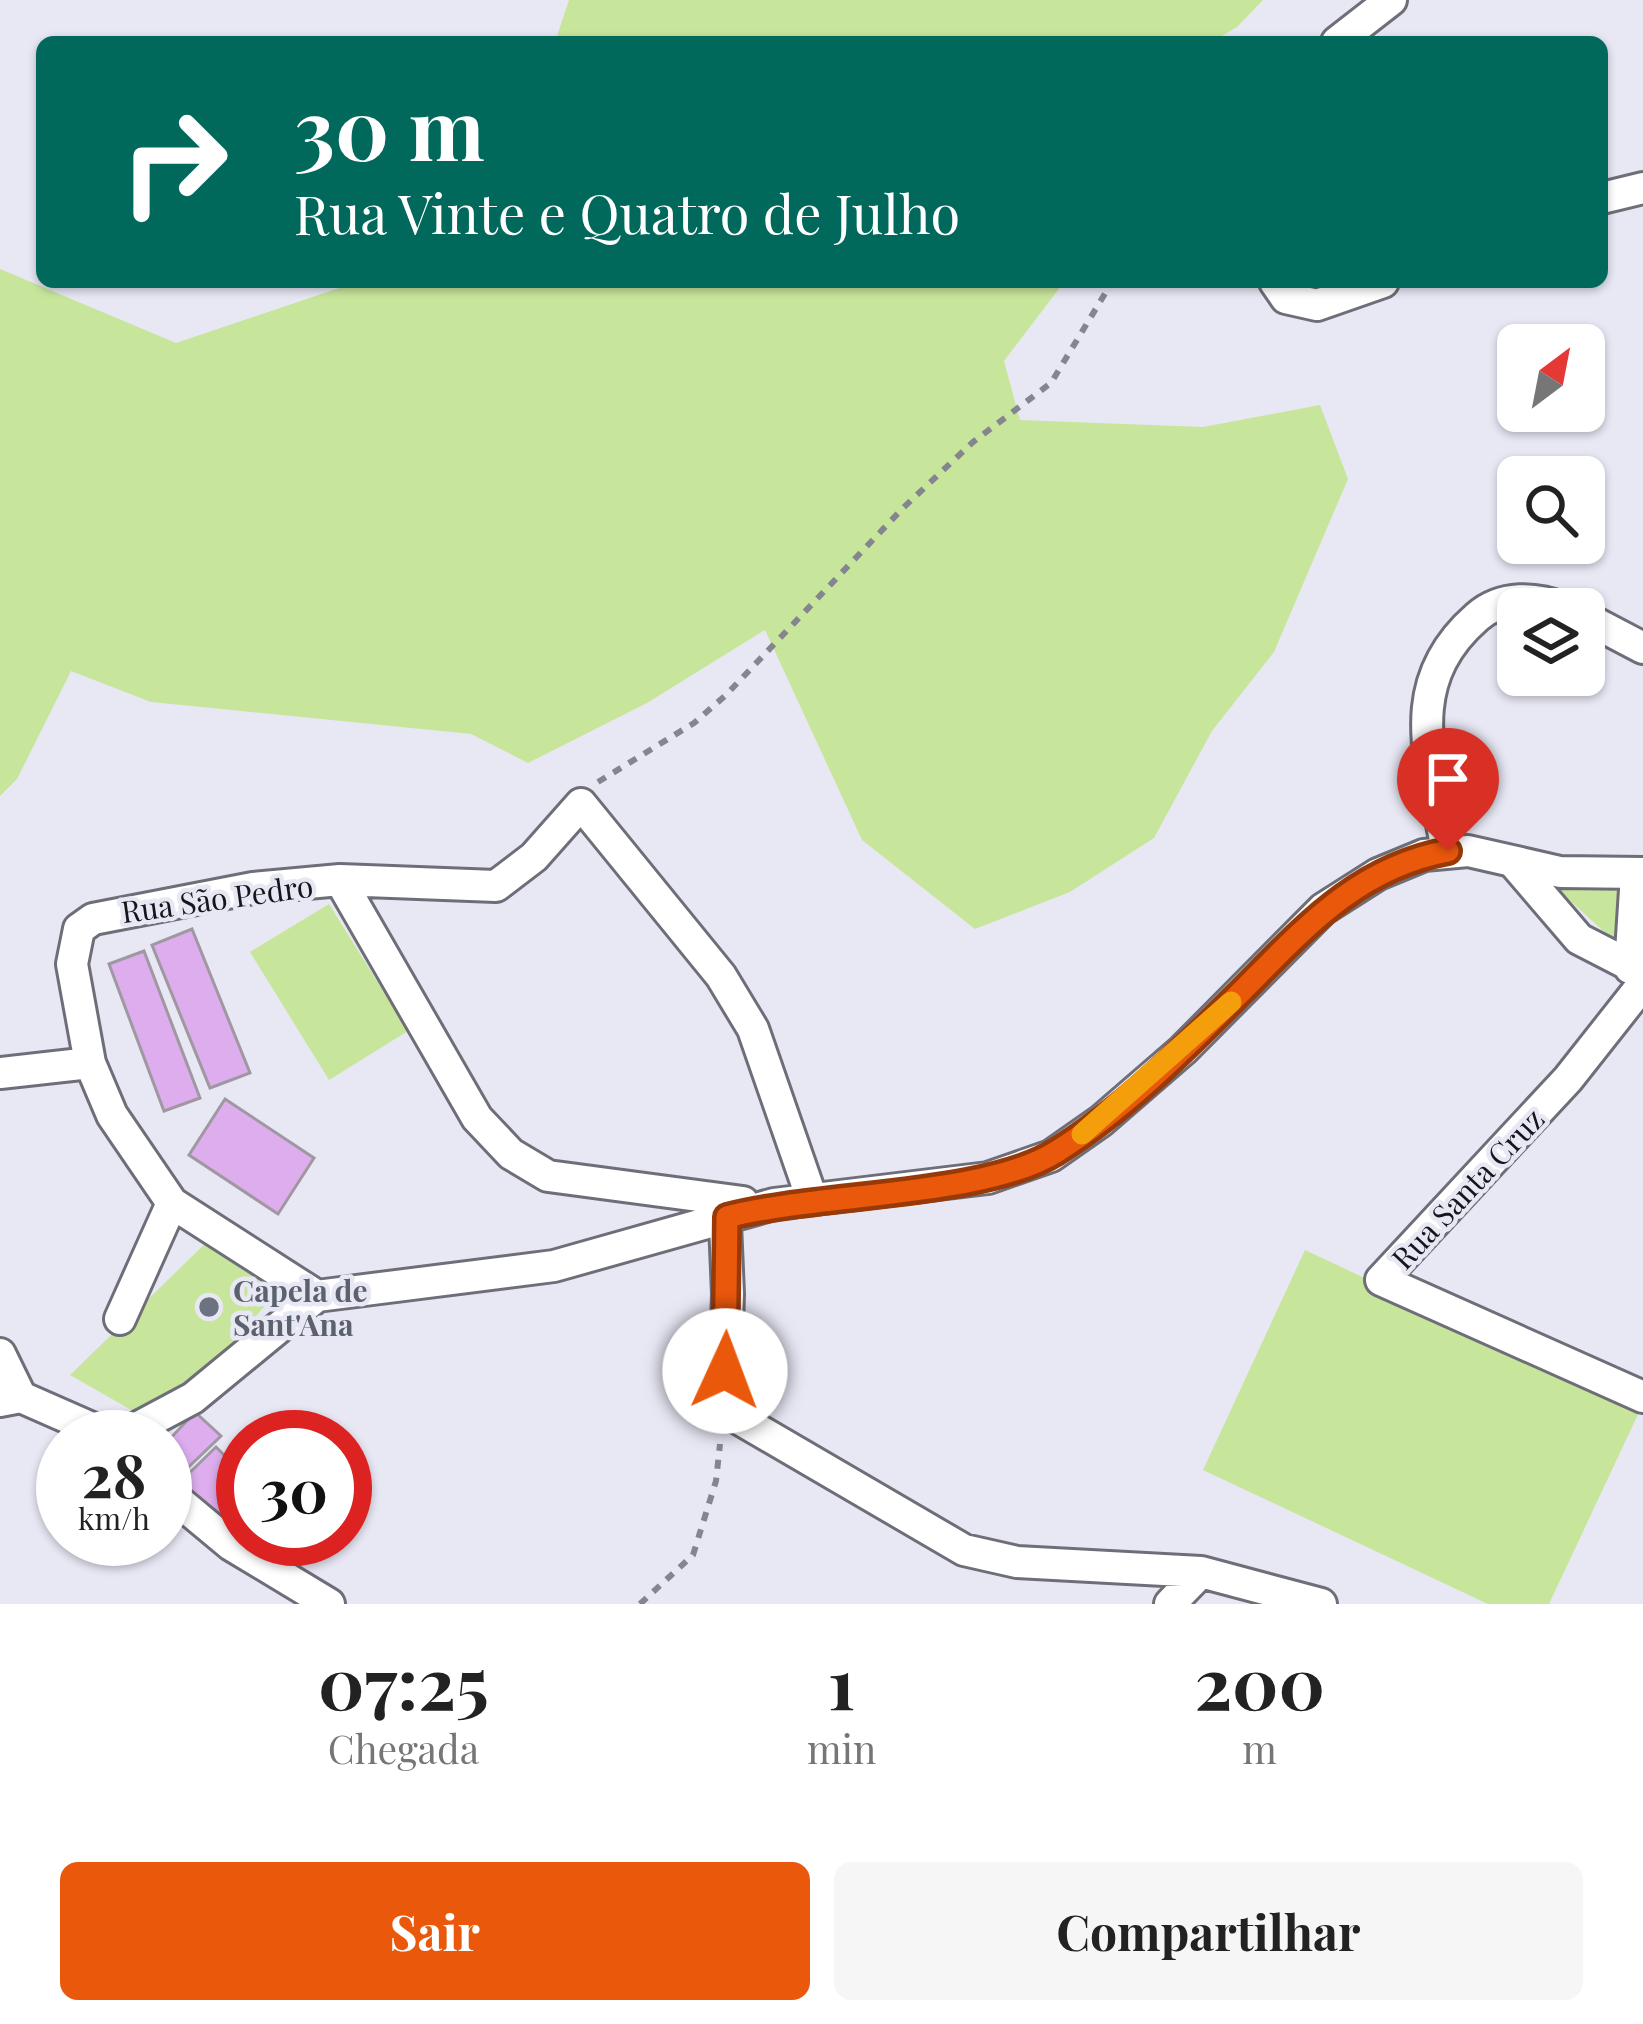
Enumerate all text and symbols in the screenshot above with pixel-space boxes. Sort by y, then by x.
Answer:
text: 30 m [294,70,485,182]
icon: right [96,84,252,240]
text: Rua Vinte e Quatro de Julho [294,177,960,249]
north arrow [1497,324,1605,432]
map controls [1497,324,1605,696]
button: search [1497,456,1605,564]
button: layers [1497,588,1605,696]
pin [1397,728,1499,851]
icon: arrive [1415,746,1481,812]
street label: Rua São Pedro [119,865,315,931]
street label: Rua Santa Cruz [1382,1099,1552,1277]
place label: Capela de Sant'Ana [233,1270,368,1344]
marker: Capela de Sant'Ana [196,1294,222,1320]
position arrow [662,1308,788,1434]
speed limit sign: 30 [216,1410,372,1566]
text: 28 [81,1433,147,1513]
text: km/h [78,1498,150,1538]
text: 07:25 [318,1632,489,1728]
text: 1 [828,1632,855,1728]
text: 200 [1194,1632,1325,1728]
text: Chegada [328,1722,479,1774]
text: min [807,1722,876,1774]
text: m [1242,1722,1277,1774]
button: Sair [60,1862,810,2000]
button: Compartilhar [834,1862,1583,2000]

